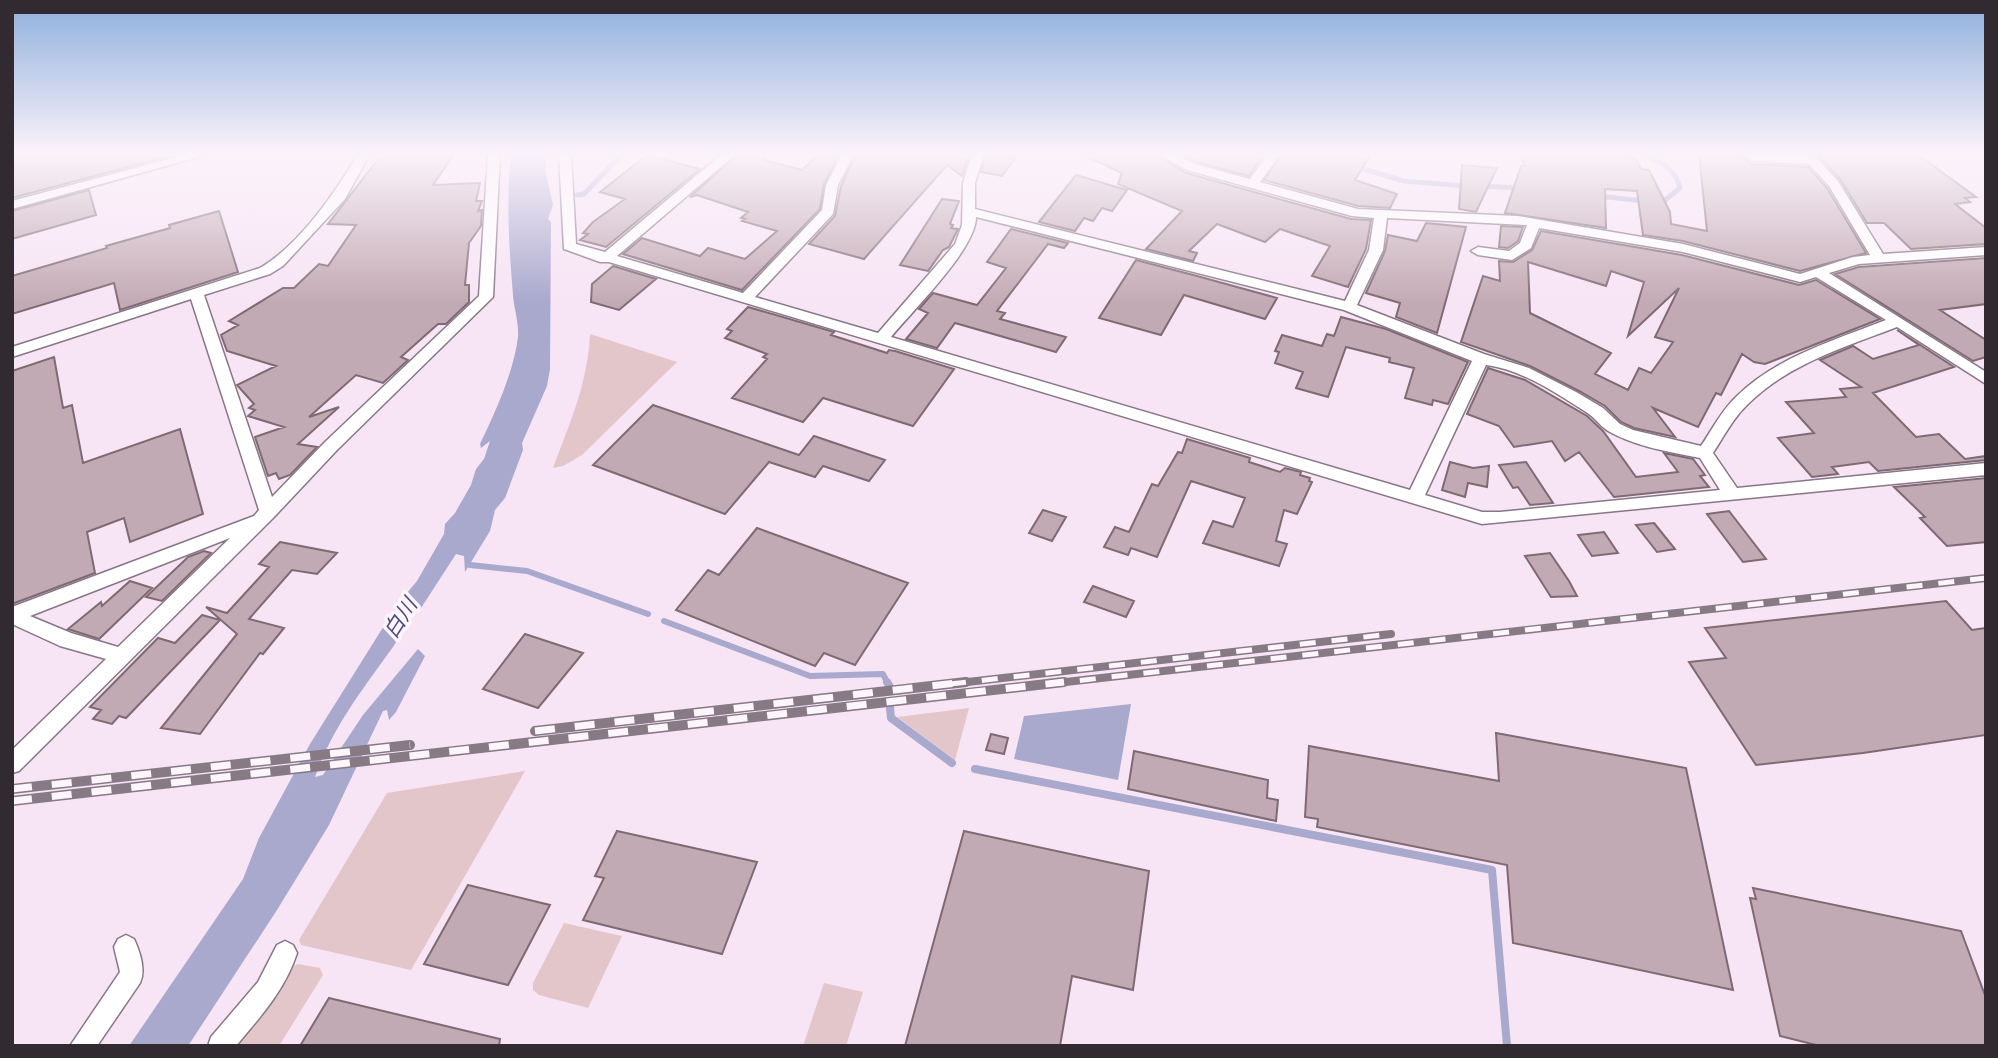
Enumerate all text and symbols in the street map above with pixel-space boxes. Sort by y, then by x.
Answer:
water label: 白川 [378,592,423,642]

